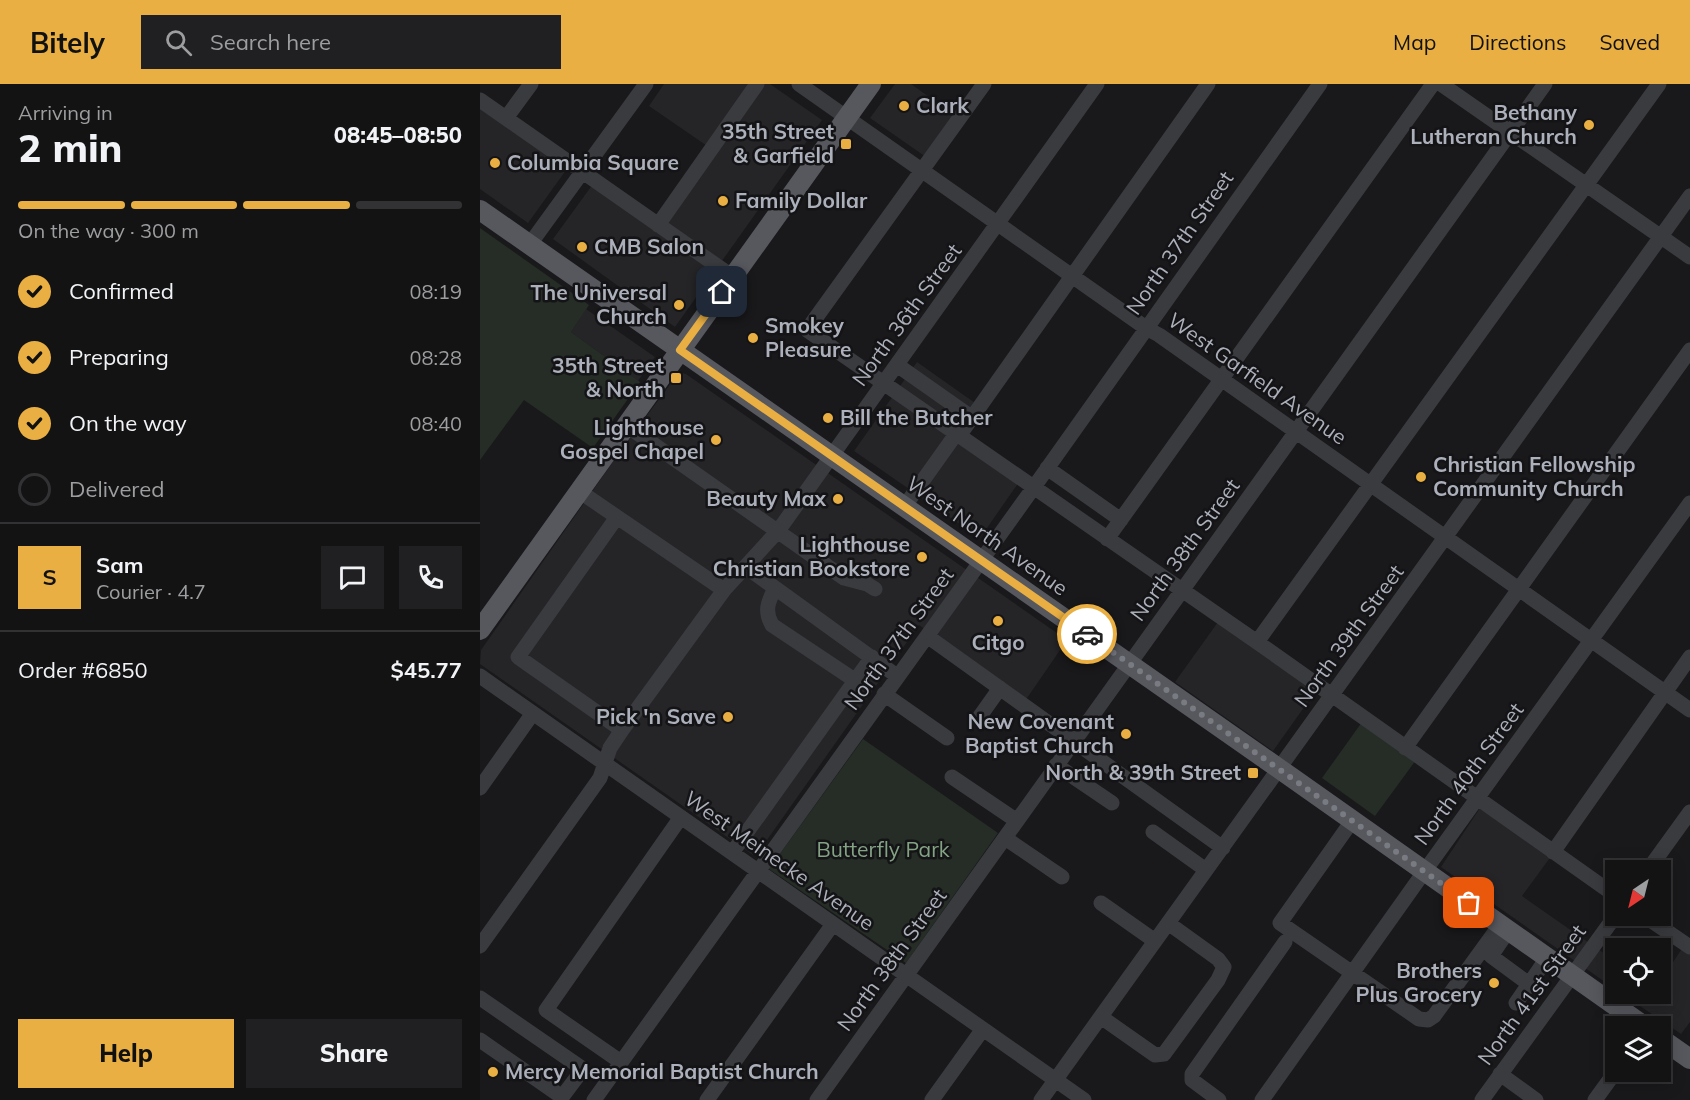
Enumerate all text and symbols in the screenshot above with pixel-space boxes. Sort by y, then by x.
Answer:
search box [141,15,561,69]
text: Bitely [30,25,105,60]
icon: search [162,26,195,59]
text: Search here [210,28,331,56]
text: Map [1393,29,1436,55]
text: Directions [1469,29,1566,55]
text: Saved [1599,29,1660,55]
place label: Clark [916,92,969,118]
marker: Clark [897,99,911,113]
place label: Bethany Lutheran Church [1410,99,1578,149]
text: Arriving in [18,100,113,125]
place label: 35th Street & Garfield [722,118,834,168]
marker: Bethany Lutheran Church [1582,118,1596,132]
text: 08:45–08:50 [334,121,462,149]
text: 2 min [18,123,123,172]
marker: 35th Street & Garfield [839,137,853,151]
place label: Columbia Square [507,149,679,175]
marker: Columbia Square [488,156,502,170]
street label: North 37th Street [1120,166,1238,319]
place label: Family Dollar [735,187,868,213]
marker: Family Dollar [716,194,730,208]
text: On the way · 300 m [18,218,199,243]
place label: CMB Salon [594,233,704,259]
street label: North 36th Street [846,238,966,391]
marker: CMB Salon [575,240,589,254]
pin [696,266,747,317]
icon: check [18,275,51,308]
icon: home [705,275,738,308]
text: Confirmed [69,277,174,305]
text: 08:19 [409,279,462,304]
place label: The Universal Church [531,279,667,329]
marker: The Universal Church [672,298,686,312]
street label: West Garfield Avenue [1163,307,1352,450]
place label: Smokey Pleasure [765,312,852,362]
marker: Smokey Pleasure [746,331,760,345]
icon: check [18,341,51,374]
text: Preparing [69,343,169,371]
text: 08:28 [409,345,462,370]
place label: 35th Street & North [552,352,664,402]
marker: 35th Street & North [669,371,683,385]
place label: Bill the Butcher [840,404,993,430]
icon: check [18,407,51,440]
text: On the way [69,409,187,437]
text: 08:40 [409,411,462,436]
marker: Bill the Butcher [821,411,835,425]
place label: Lighthouse Gospel Chapel [560,414,704,464]
marker: Lighthouse Gospel Chapel [709,433,723,447]
place label: Christian Fellowship Community Church [1433,451,1635,501]
street label: West North Avenue [902,470,1073,601]
marker: Christian Fellowship Community Church [1414,470,1428,484]
street label: North 38th Street [1124,473,1244,626]
text: Delivered [69,475,164,503]
place label: Beauty Max [706,485,826,511]
marker: Beauty Max [831,492,845,506]
place label: Lighthouse Christian Bookstore [713,531,910,581]
button: chat [321,546,384,609]
button: phone [399,546,462,609]
marker: Lighthouse Christian Bookstore [915,550,929,564]
text: Sam [96,551,144,579]
street label: North 39th Street [1288,559,1408,712]
street label: North 37th Street [838,562,958,715]
text: S [42,563,57,591]
text: Courier · 4.7 [96,579,206,604]
courier [1057,604,1117,664]
marker: Citgo [991,614,1005,628]
icon: car [1071,618,1104,651]
place label: Citgo [971,629,1025,655]
text: Order #6850 [18,656,148,684]
text: $45.77 [391,656,462,684]
street label: North 40th Street [1408,697,1528,850]
place label: Pick 'n Save [596,703,716,729]
place label: New Covenant Baptist Church [965,708,1114,758]
marker: Pick 'n Save [721,710,735,724]
marker: New Covenant Baptist Church [1119,727,1133,741]
place label: North & 39th Street [1045,759,1241,785]
marker: North & 39th Street [1246,766,1260,780]
street label: West Meinecke Avenue [680,785,880,936]
park label: Butterfly Park [816,836,950,862]
north arrow [1605,860,1671,926]
map controls [1605,860,1671,1082]
pin [1443,877,1494,928]
street label: North 38th Street [831,883,951,1036]
icon: bag [1452,886,1485,919]
street label: North 41st Street [1471,919,1591,1070]
button: locate [1605,938,1671,1004]
place label: Brothers Plus Grocery [1356,957,1483,1007]
marker: Brothers Plus Grocery [1487,976,1501,990]
button: layers [1605,1016,1671,1082]
button: Help [18,1019,234,1088]
button: Share [246,1019,462,1088]
place label: Mercy Memorial Baptist Church [505,1058,819,1084]
marker: Mercy Memorial Baptist Church [486,1065,500,1079]

